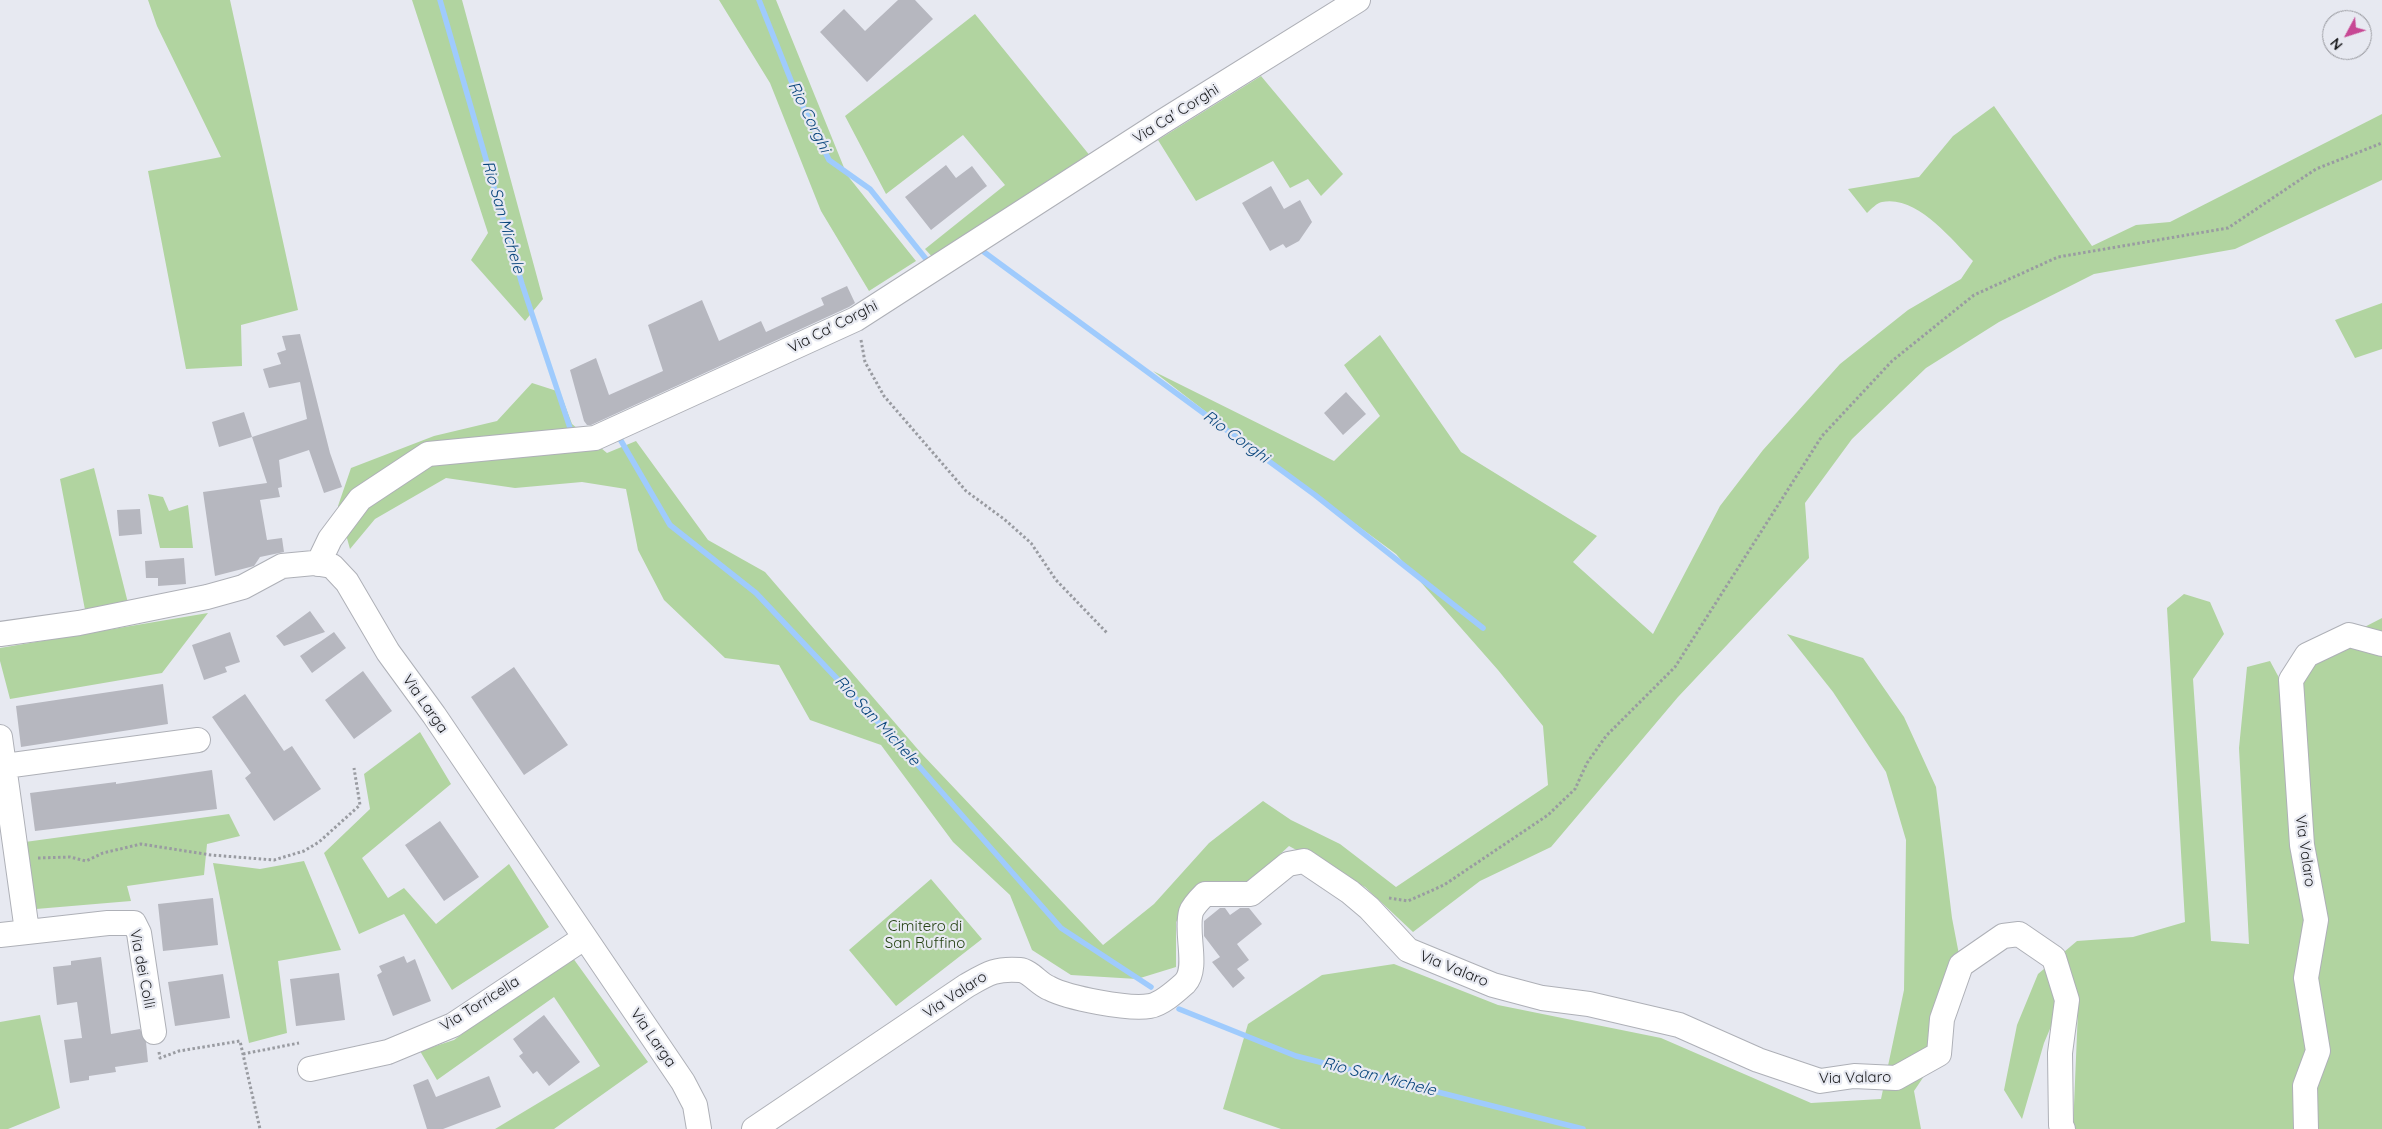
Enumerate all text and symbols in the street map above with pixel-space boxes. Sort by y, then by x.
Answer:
north arrow [2322,10,2372,60]
text: N [2326,34,2346,54]
water label: Rio Corghi [784,78,834,156]
street label: Via Ca' Corghi [1130,80,1222,148]
water label: Rio San Michele [478,159,528,275]
street label: Via Ca' Corghi [785,297,881,357]
water label: Rio Corghi [1199,407,1273,467]
street label: Via Larga [398,671,452,737]
water label: Rio San Michele [830,672,924,770]
street label: Via Valaro [2291,814,2319,888]
park label: Cimitero di San Ruffino [885,917,965,952]
street label: Via dei Colli [126,928,158,1010]
street label: Via Valaro [1417,947,1491,991]
street label: Via Valaro [920,968,990,1022]
street label: Via Torricella [437,973,523,1035]
street label: Via Larga [626,1005,680,1071]
water label: Rio San Michele [1320,1054,1438,1100]
street label: Via Valaro [1819,1068,1891,1088]

